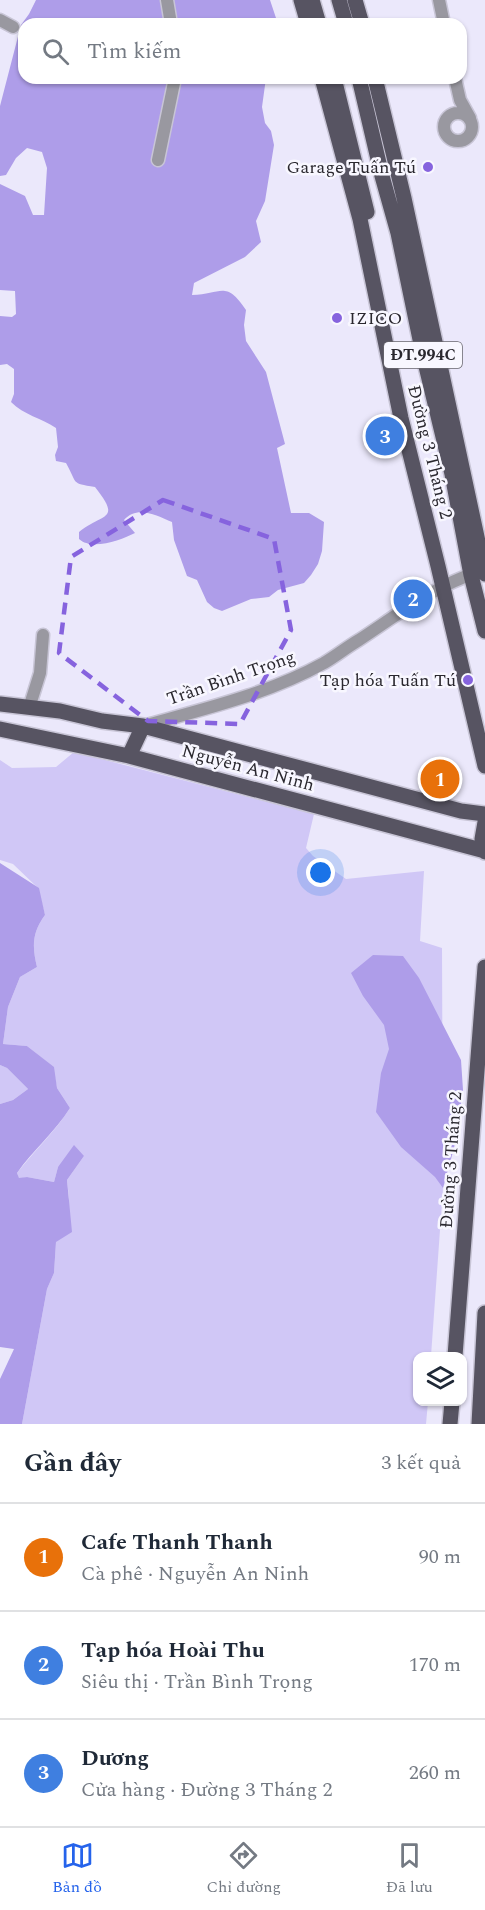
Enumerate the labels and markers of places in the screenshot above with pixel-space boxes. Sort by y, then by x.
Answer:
place label: Garage Tuấn Tú [287,154,416,181]
marker: Garage Tuấn Tú [421,160,435,174]
place label: IZICO [349,305,402,332]
marker: IZICO [330,311,344,325]
pin: 3 [366,414,404,458]
pin: 2 [394,576,432,622]
place label: Tạp hóa Tuấn Tú [320,667,456,694]
marker: Tạp hóa Tuấn Tú [461,673,475,687]
pin: 1 [420,756,460,802]

